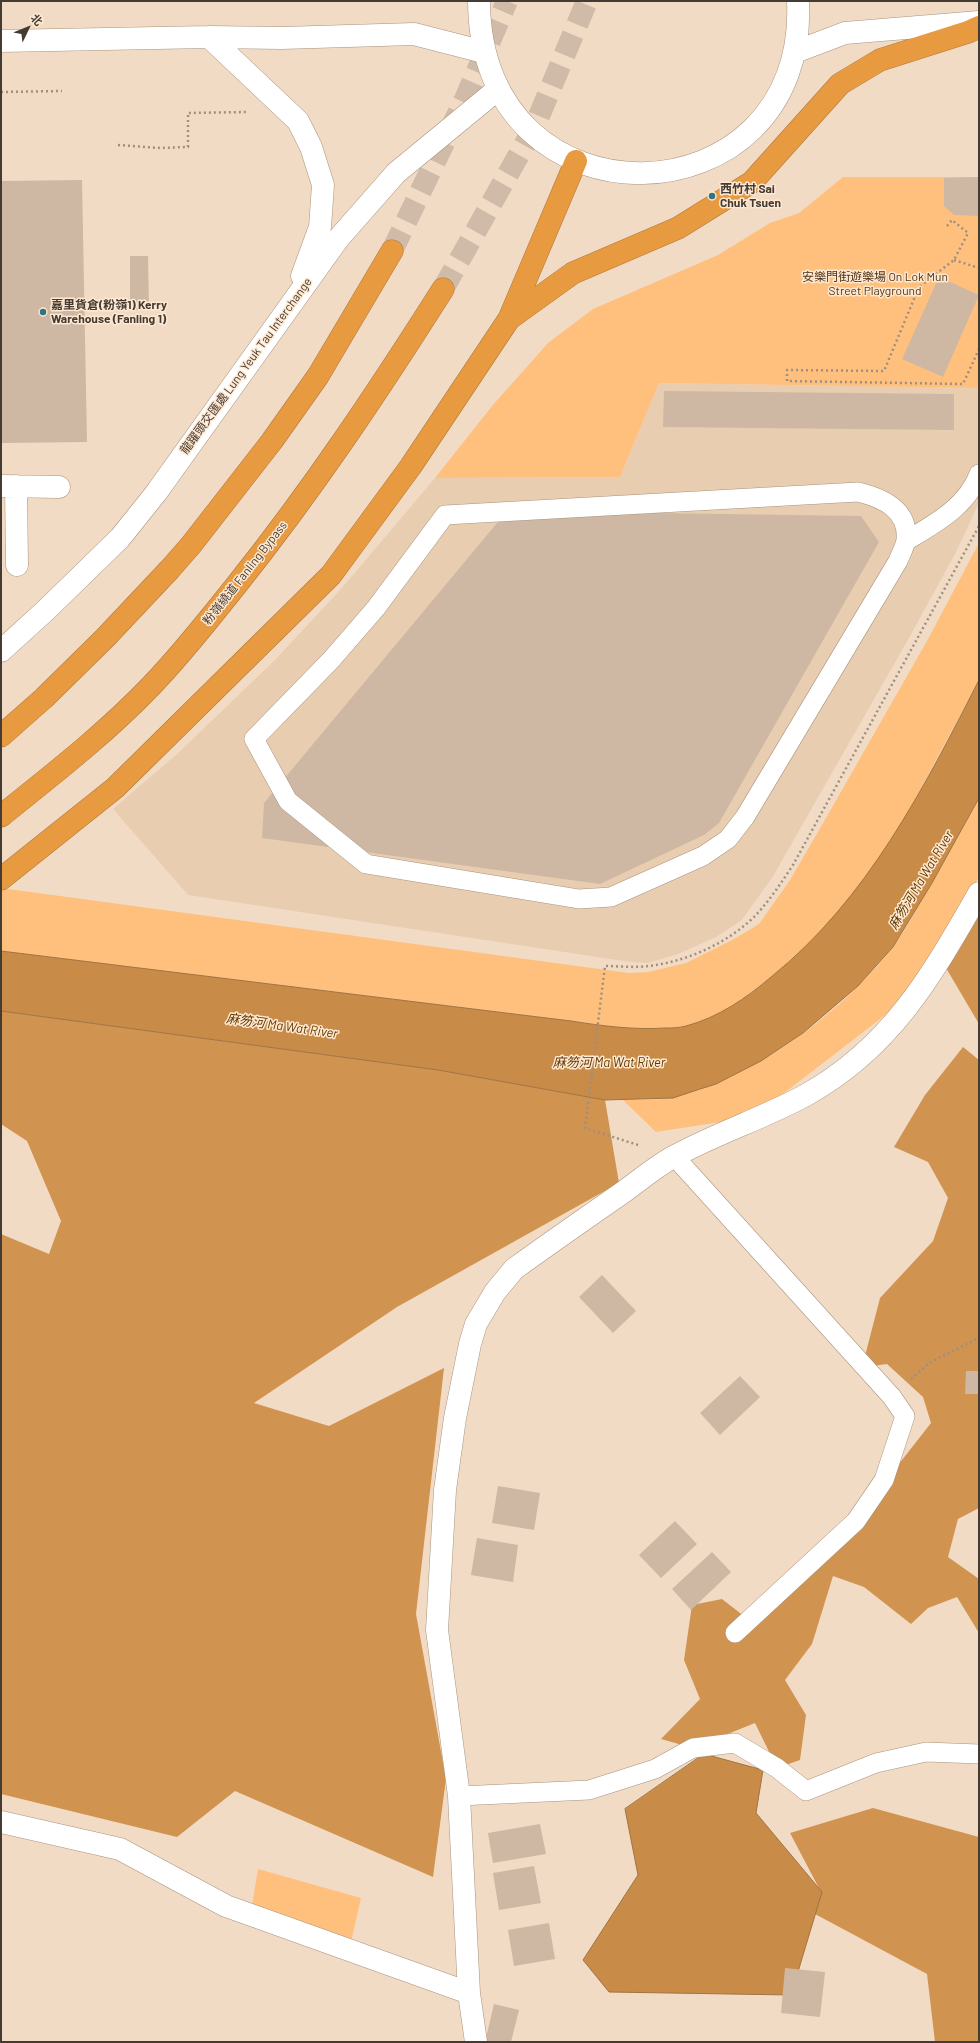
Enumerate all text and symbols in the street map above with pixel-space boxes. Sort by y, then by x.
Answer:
north arrow [8,8,48,48]
text: 北 [29,11,46,28]
place label: 西竹村 Sai Chuk Tsuen [720,182,781,210]
marker: 西竹村 Sai Chuk Tsuen [707,191,717,201]
park label: 安樂門街遊樂場 On Lok Mun Street Playground [802,270,948,298]
street label: 龍躍頭交匯處 Lung Yeuk Tau Interchange [177,275,315,457]
place label: 嘉里貨倉(粉嶺1) Kerry Warehouse (Fanling 1) [51,298,167,326]
marker: 嘉里貨倉(粉嶺1) Kerry Warehouse (Fanling 1) [38,307,48,317]
street label: 粉嶺繞道 Fanling Bypass [200,518,290,628]
water label: 麻笏河 Ma Wat River [885,828,957,932]
water label: 麻笏河 Ma Wat River [225,1010,339,1042]
water label: 麻笏河 Ma Wat River [553,1055,665,1071]

